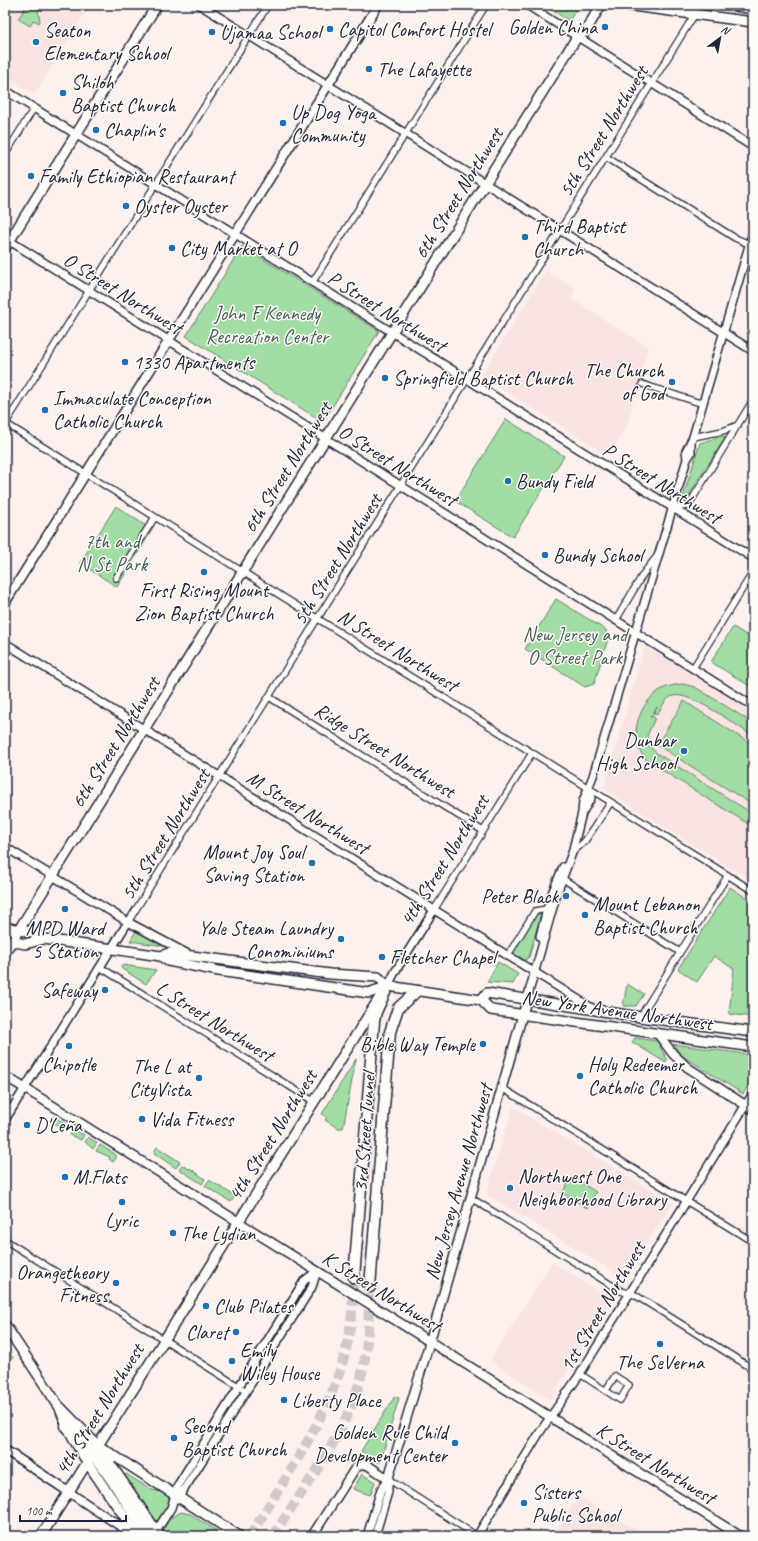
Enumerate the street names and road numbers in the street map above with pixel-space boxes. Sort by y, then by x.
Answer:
street label: 5th Street Northwest [553,59,655,201]
street label: 6th Street Northwest [408,121,510,263]
street label: O Street Northwest [59,247,190,342]
street label: P Street Northwest [323,265,453,359]
street label: 6th Street Northwest [237,395,339,537]
street label: O Street Northwest [334,419,465,514]
street label: P Street Northwest [598,437,728,531]
street label: 5th Street Northwest [287,487,389,629]
street label: N Street Northwest [333,604,465,699]
street label: 6th Street Northwest [65,670,167,812]
street label: Ridge Street Northwest [310,697,462,805]
street label: 5th Street Northwest [115,762,217,904]
street label: M Street Northwest [242,765,376,862]
street label: 4th Street Northwest [394,788,496,930]
street label: L Street Northwest [151,975,281,1069]
street label: New York Avenue Northwest [520,985,716,1037]
street label: 4th Street Northwest [222,1063,324,1205]
street label: 3rd Street Tunnel [348,1068,381,1193]
street label: New Jersey Avenue Northwest [419,1078,499,1283]
street label: 1st Street Northwest [554,1235,652,1376]
street label: K Street Northwest [318,1245,448,1340]
street label: 4th Street Northwest [49,1337,151,1479]
street label: K Street Northwest [592,1417,722,1512]

